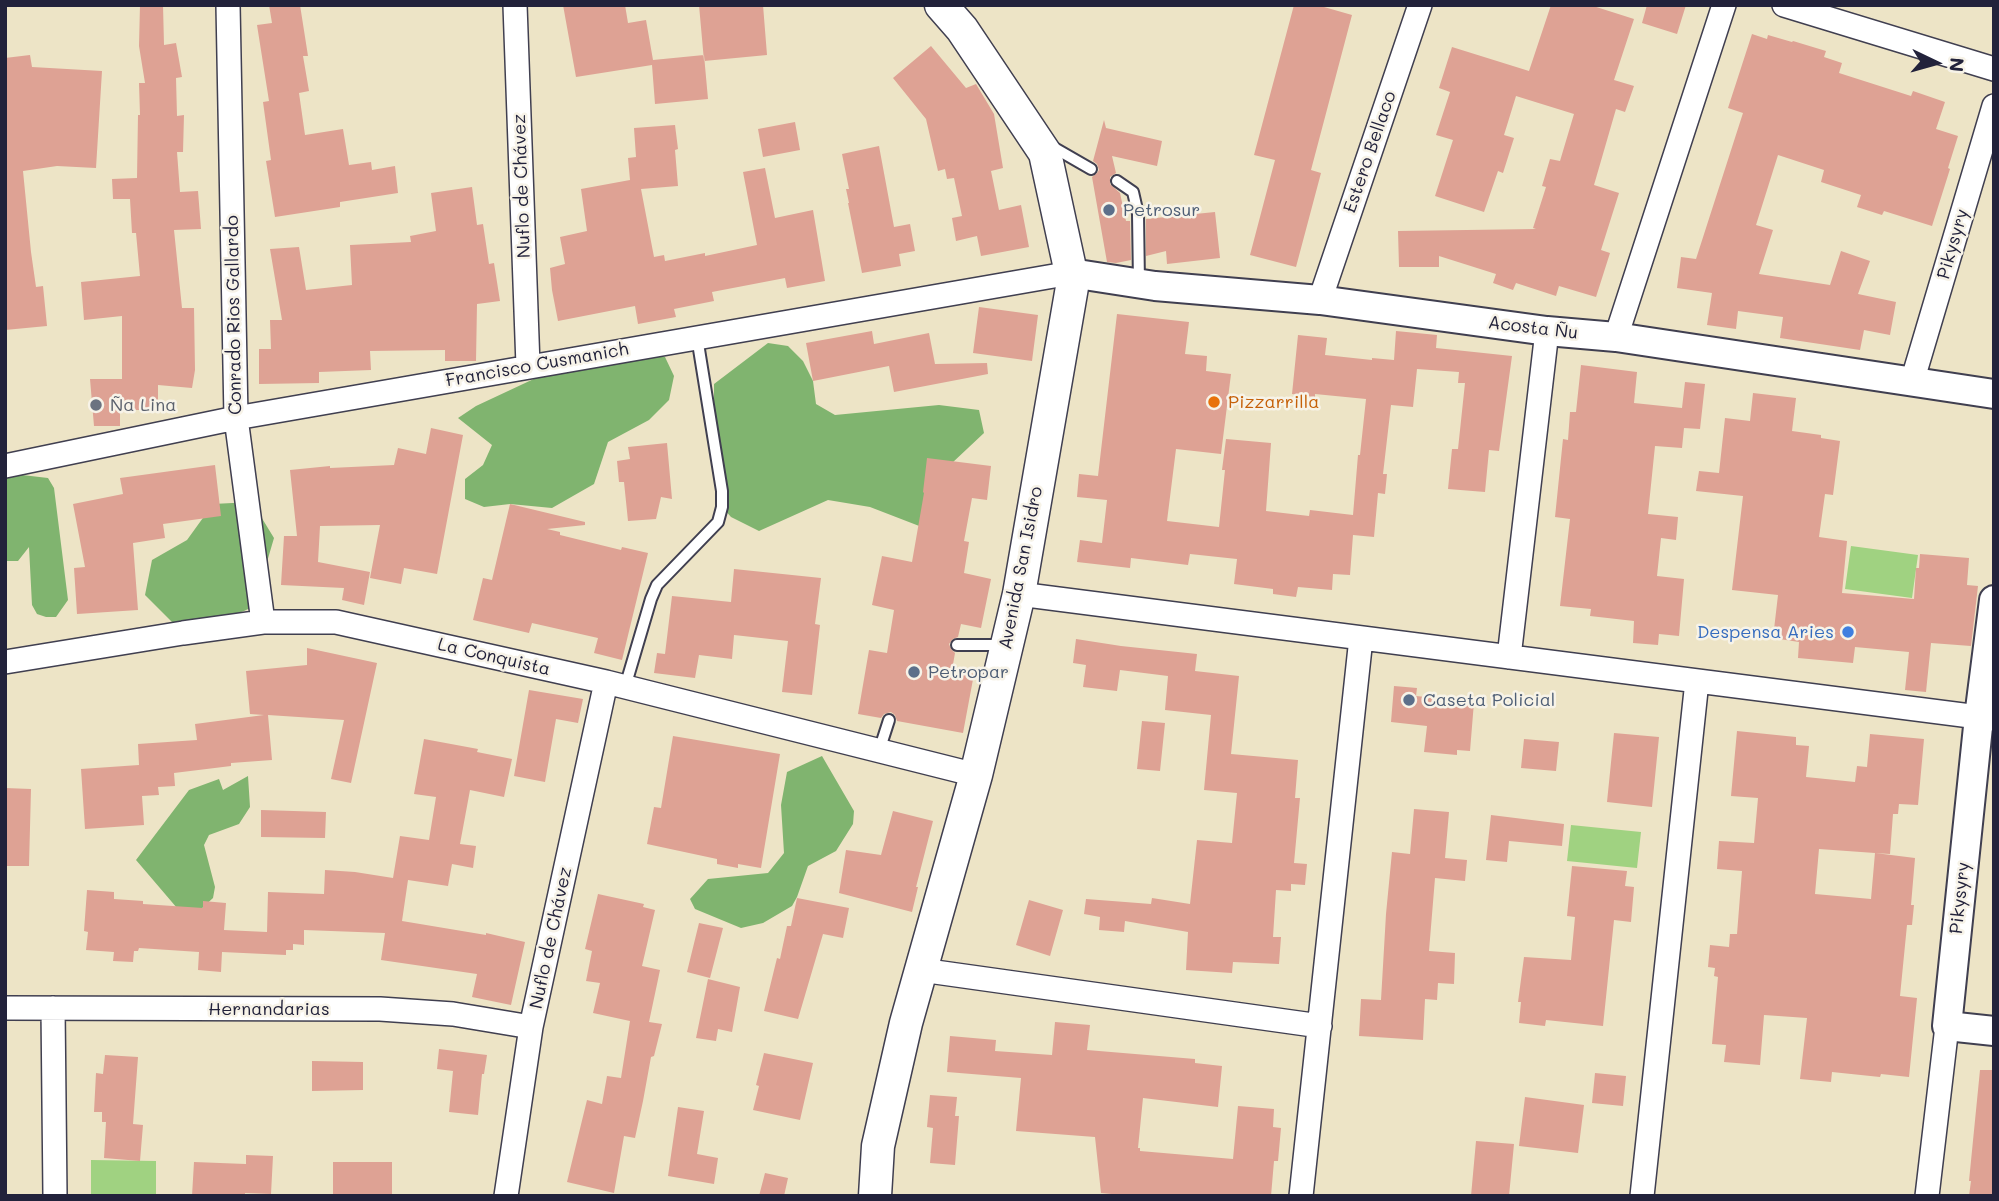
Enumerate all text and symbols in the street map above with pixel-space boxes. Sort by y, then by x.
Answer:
north arrow [1901,28,1971,98]
text: N [1944,57,1970,73]
street label: Estero Bellaco [1339,88,1401,216]
street label: Nuflo de Chávez [509,114,535,258]
place label: Petrosur [1123,199,1200,221]
marker: Petrosur [1101,202,1117,218]
street label: Pikysyry [1933,206,1973,282]
street label: Conrado Rios Gallardo [221,215,247,415]
street label: Acosta Ñu [1487,312,1579,344]
street label: Francisco Cusmanich [444,338,630,392]
place label: Pizzarrilla [1228,391,1320,413]
place label: Ña Lina [110,394,176,416]
marker: Pizzarrilla [1206,394,1222,410]
marker: Ña Lina [88,397,104,413]
street label: Avenida San Isidro [995,485,1047,651]
place label: Despensa Aries [1697,621,1834,643]
marker: Despensa Aries [1840,624,1856,640]
street label: La Conquista [436,634,552,680]
place label: Petropar [928,661,1009,683]
marker: Petropar [906,664,922,680]
place label: Caseta Policial [1423,689,1555,711]
marker: Caseta Policial [1401,692,1417,708]
street label: Pikysyry [1945,861,1975,935]
street label: Nuflo de Chávez [525,865,577,1011]
street label: Hernandarias [208,998,330,1020]

